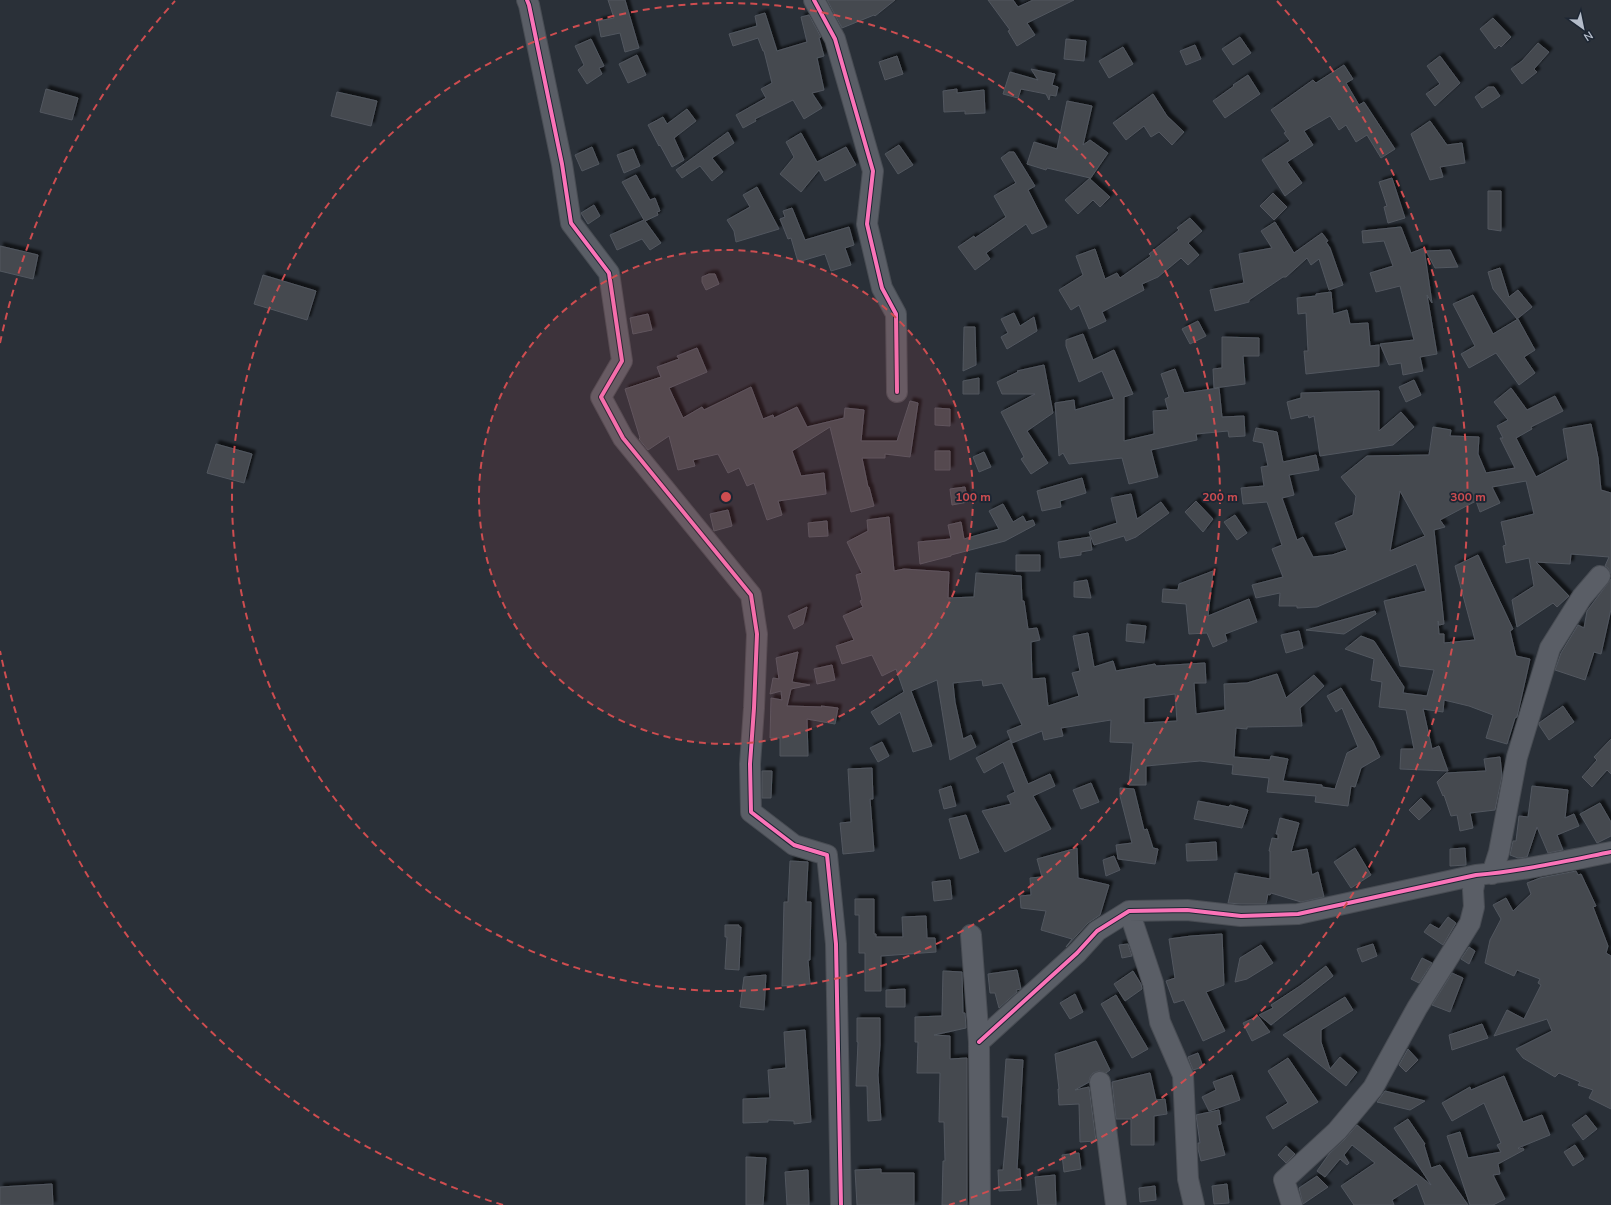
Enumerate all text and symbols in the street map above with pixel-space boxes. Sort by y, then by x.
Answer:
north arrow [1563,8,1603,48]
text: N [1581,27,1596,44]
text: 100 m [955,489,991,505]
text: 200 m [1202,489,1238,505]
text: 300 m [1450,489,1486,505]
centre of rings [719,490,733,504]

